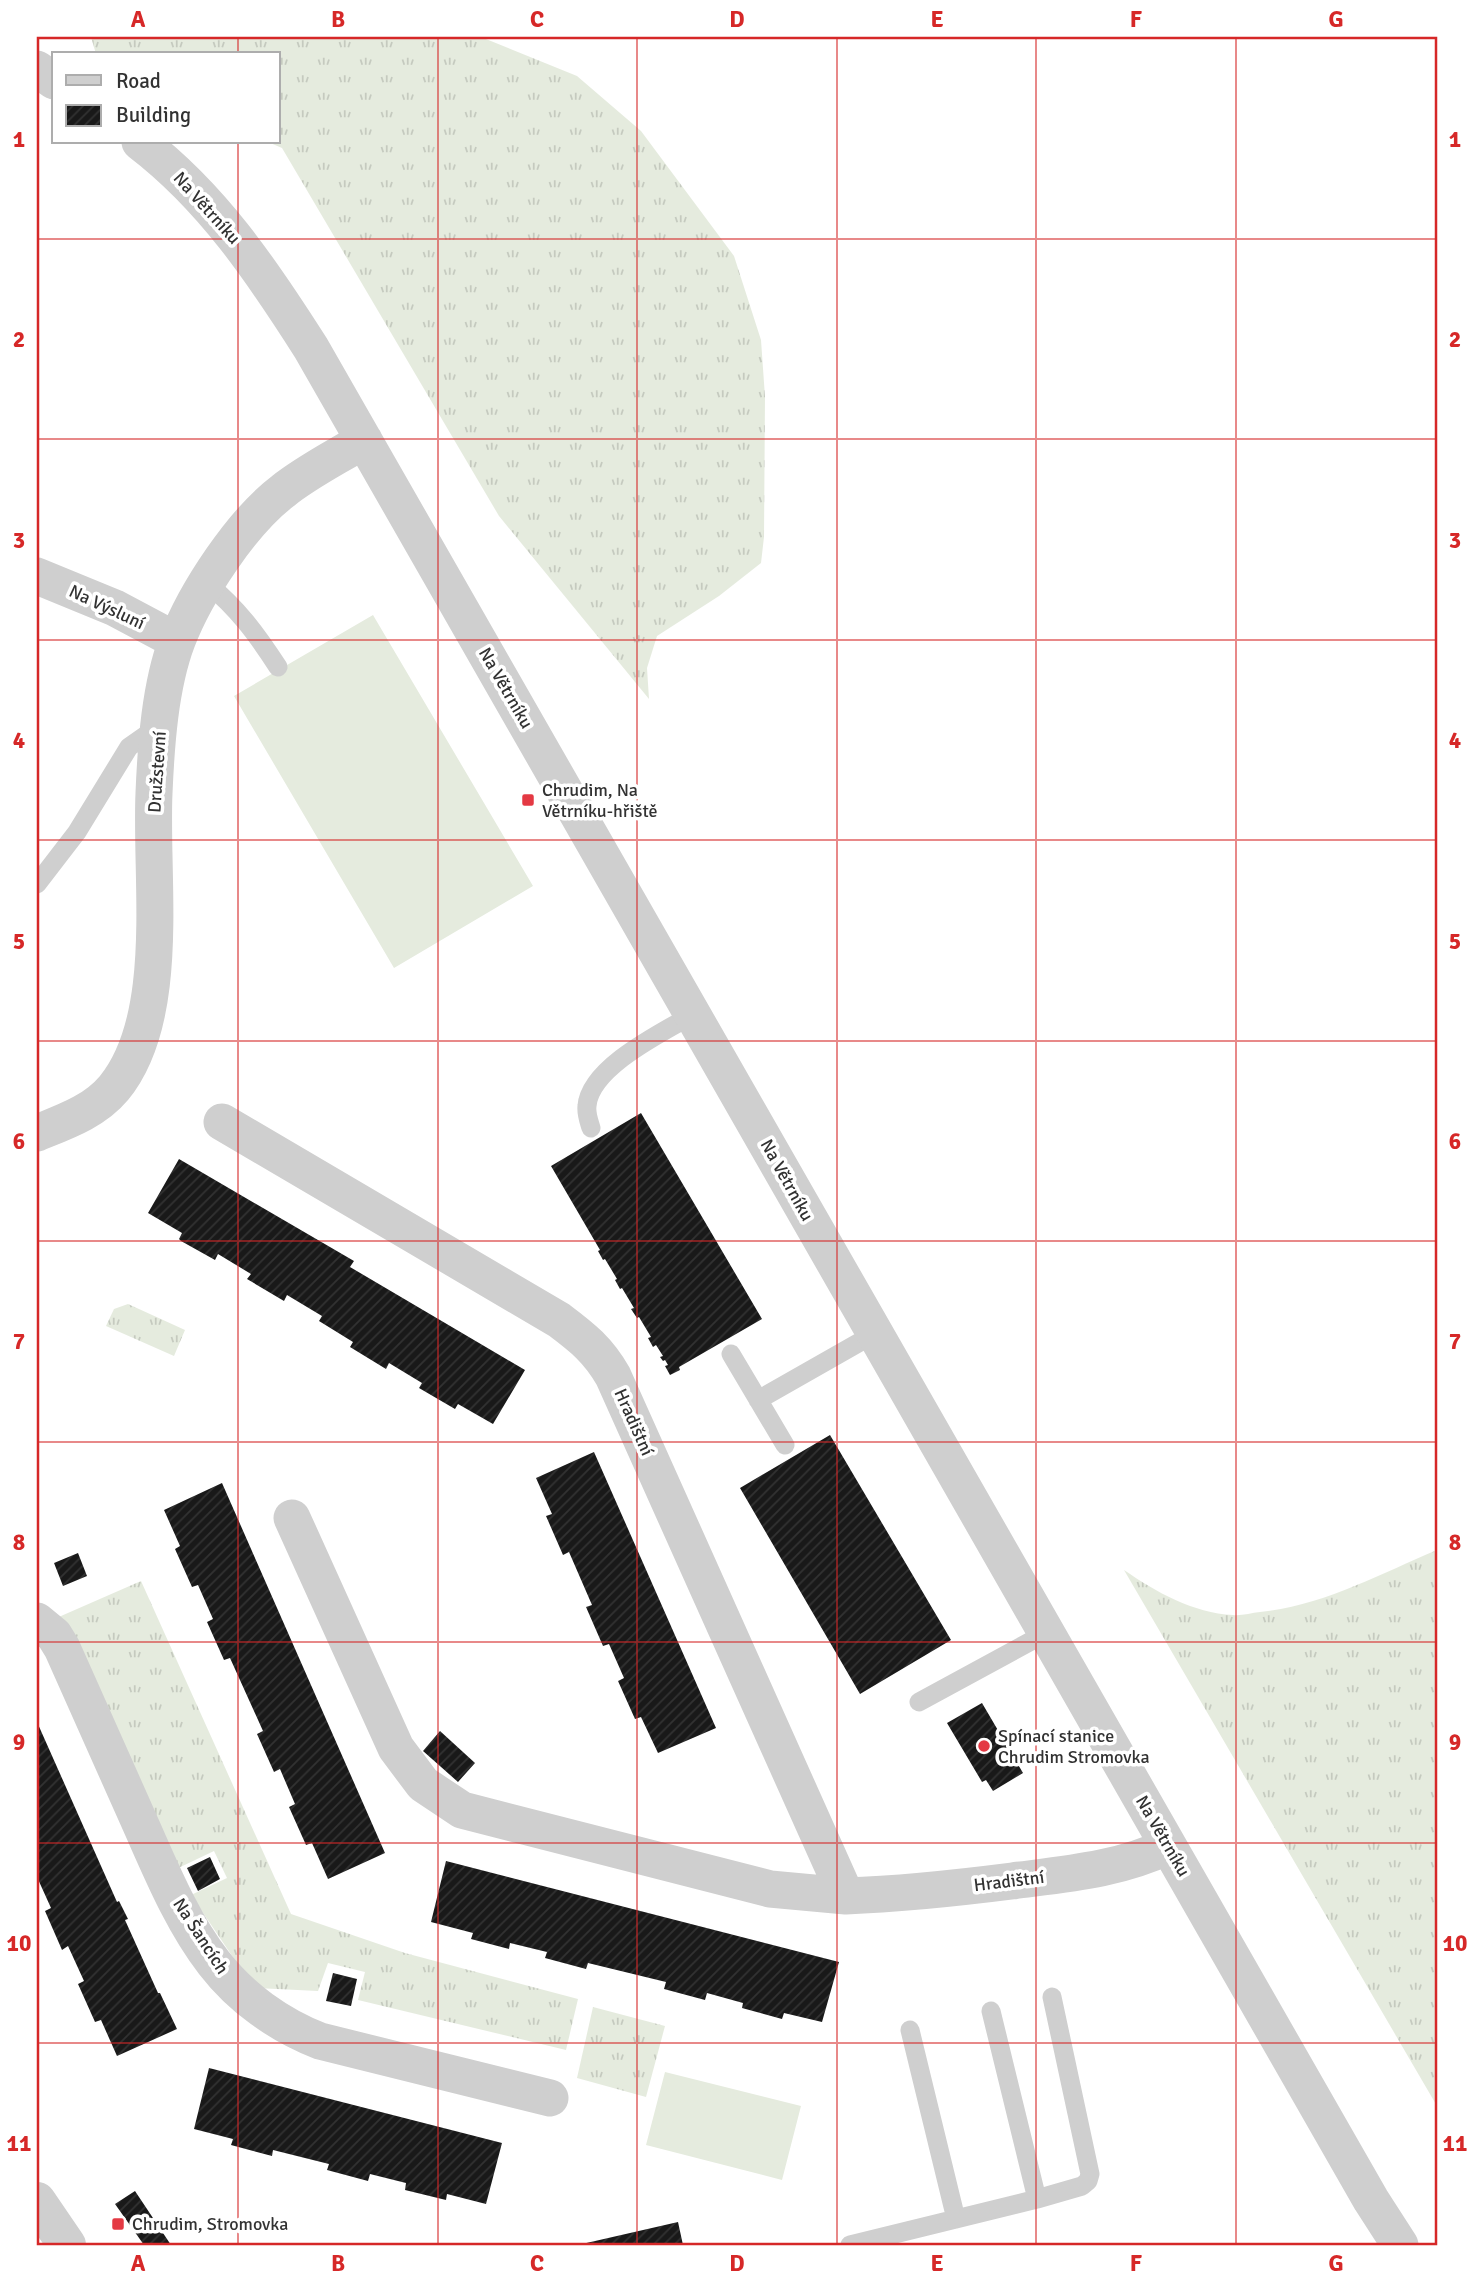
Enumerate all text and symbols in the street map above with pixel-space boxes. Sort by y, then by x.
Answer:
text: A [131,5,146,34]
text: B [331,5,345,34]
text: C [530,5,544,34]
text: D [729,5,745,34]
text: E [930,5,944,34]
text: F [1130,5,1142,34]
text: G [1328,5,1344,34]
legend [52,52,280,144]
text: Road [116,68,161,94]
text: Building [116,102,191,128]
text: 1 [13,125,25,154]
text: 1 [1449,125,1461,154]
street label: Na Větrníku [169,167,245,249]
text: 2 [13,325,25,354]
text: 2 [1449,325,1461,354]
text: 3 [13,526,25,555]
text: 3 [1449,526,1461,555]
street label: Na Výsluní [66,580,149,634]
street label: Na Větrníku [474,644,538,732]
text: 4 [13,726,25,755]
text: 4 [1449,726,1461,755]
street label: Družstevní [143,730,171,814]
place label: Chrudim, Na Větrníku-hřiště [542,779,658,822]
marker: Chrudim, Na Větrníku-hřiště [520,792,536,808]
text: 5 [13,927,25,956]
text: 5 [1449,927,1461,956]
text: 6 [13,1127,25,1156]
text: 6 [1449,1127,1461,1156]
street label: Na Větrníku [756,1135,818,1225]
text: 7 [13,1327,25,1356]
text: 7 [1449,1327,1461,1356]
street label: Hradištní [610,1385,659,1459]
text: 8 [13,1528,25,1557]
text: 8 [1449,1528,1461,1557]
place label: Spínací stanice Chrudim Stromovka [998,1725,1150,1768]
text: 9 [13,1728,25,1757]
text: 9 [1449,1728,1461,1757]
marker: Spínací stanice Chrudim Stromovka [976,1738,992,1754]
street label: Na Větrníku [1131,1792,1195,1880]
street label: Hradištní [972,1866,1046,1896]
street label: Na Šancích [168,1894,234,1978]
text: 10 [7,1929,31,1958]
text: 10 [1443,1929,1467,1958]
text: 11 [7,2129,31,2158]
text: 11 [1443,2129,1467,2158]
place label: Chrudim, Stromovka [132,2213,288,2235]
marker: Chrudim, Stromovka [110,2216,126,2232]
text: A [131,2249,146,2278]
text: B [331,2249,345,2278]
text: C [530,2249,544,2278]
text: D [729,2249,745,2278]
text: E [930,2249,944,2278]
text: F [1130,2249,1142,2278]
text: G [1328,2249,1344,2278]

